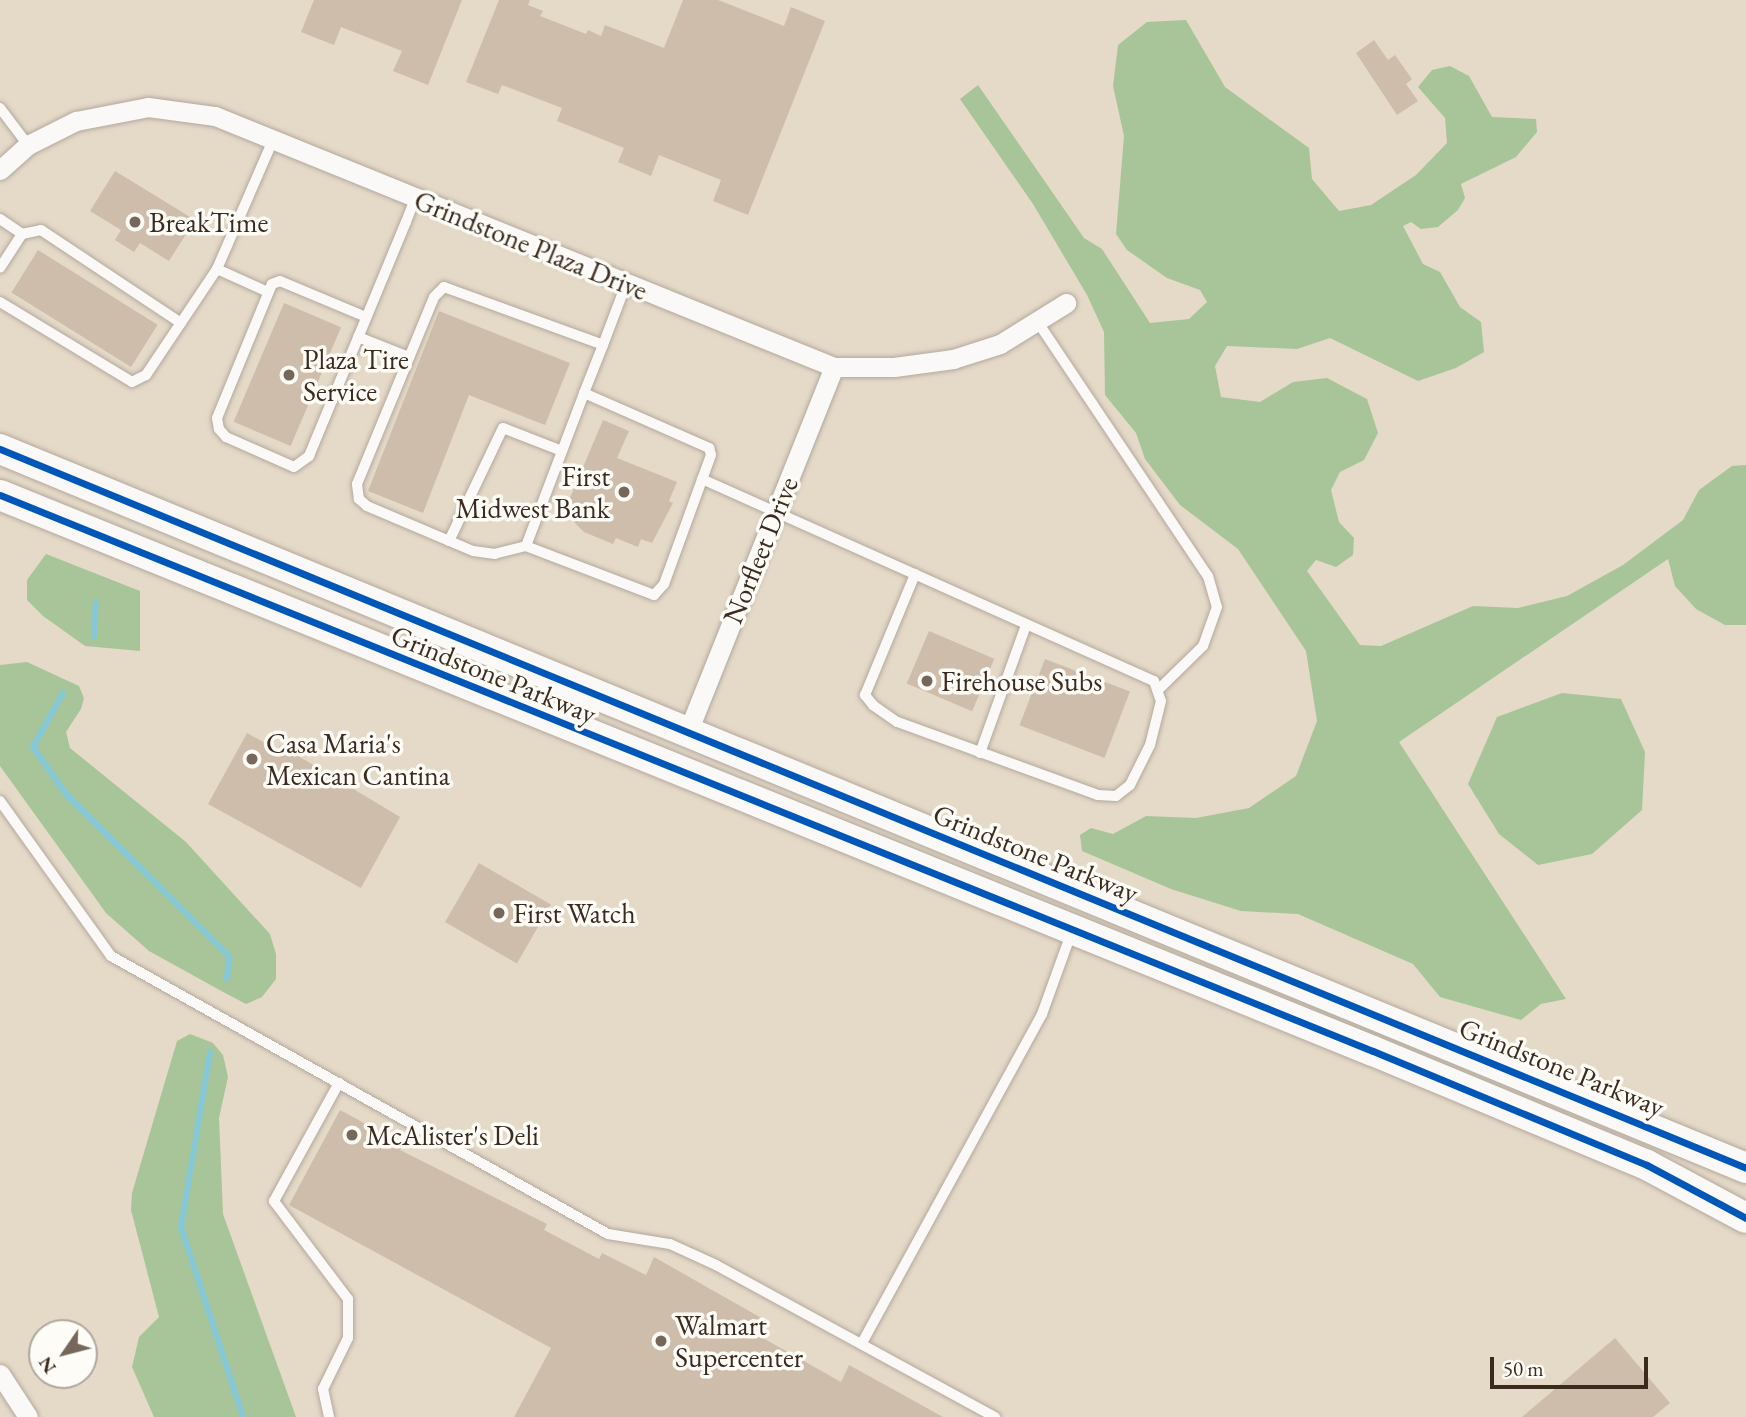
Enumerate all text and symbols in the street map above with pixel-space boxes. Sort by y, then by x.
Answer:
street label: Grindstone Plaza Drive [410,183,652,307]
place label: BreakTime [149,205,268,239]
marker: BreakTime [127,214,143,230]
place label: Plaza Tire Service [303,342,409,408]
marker: Plaza Tire Service [281,367,297,383]
place label: First Midwest Bank [455,459,610,525]
street label: Norfleet Drive [715,472,805,628]
marker: First Midwest Bank [616,484,632,500]
street label: Grindstone Parkway [387,618,601,730]
place label: Firehouse Subs [941,664,1102,698]
marker: Firehouse Subs [919,673,935,689]
place label: Casa Maria's Mexican Cantina [266,726,450,792]
marker: Casa Maria's Mexican Cantina [244,751,260,767]
street label: Grindstone Parkway [929,797,1143,909]
place label: First Watch [513,896,636,930]
marker: First Watch [491,905,507,921]
street label: Grindstone Parkway [1455,1011,1669,1123]
place label: McAlister's Deli [366,1118,539,1152]
marker: McAlister's Deli [344,1127,360,1143]
place label: Walmart Supercenter [675,1308,803,1374]
north arrow [28,1319,98,1389]
marker: Walmart Supercenter [653,1333,669,1349]
scale bar [1494,1344,1652,1388]
text: N [32,1352,62,1379]
text: 50 m [1503,1355,1544,1382]

